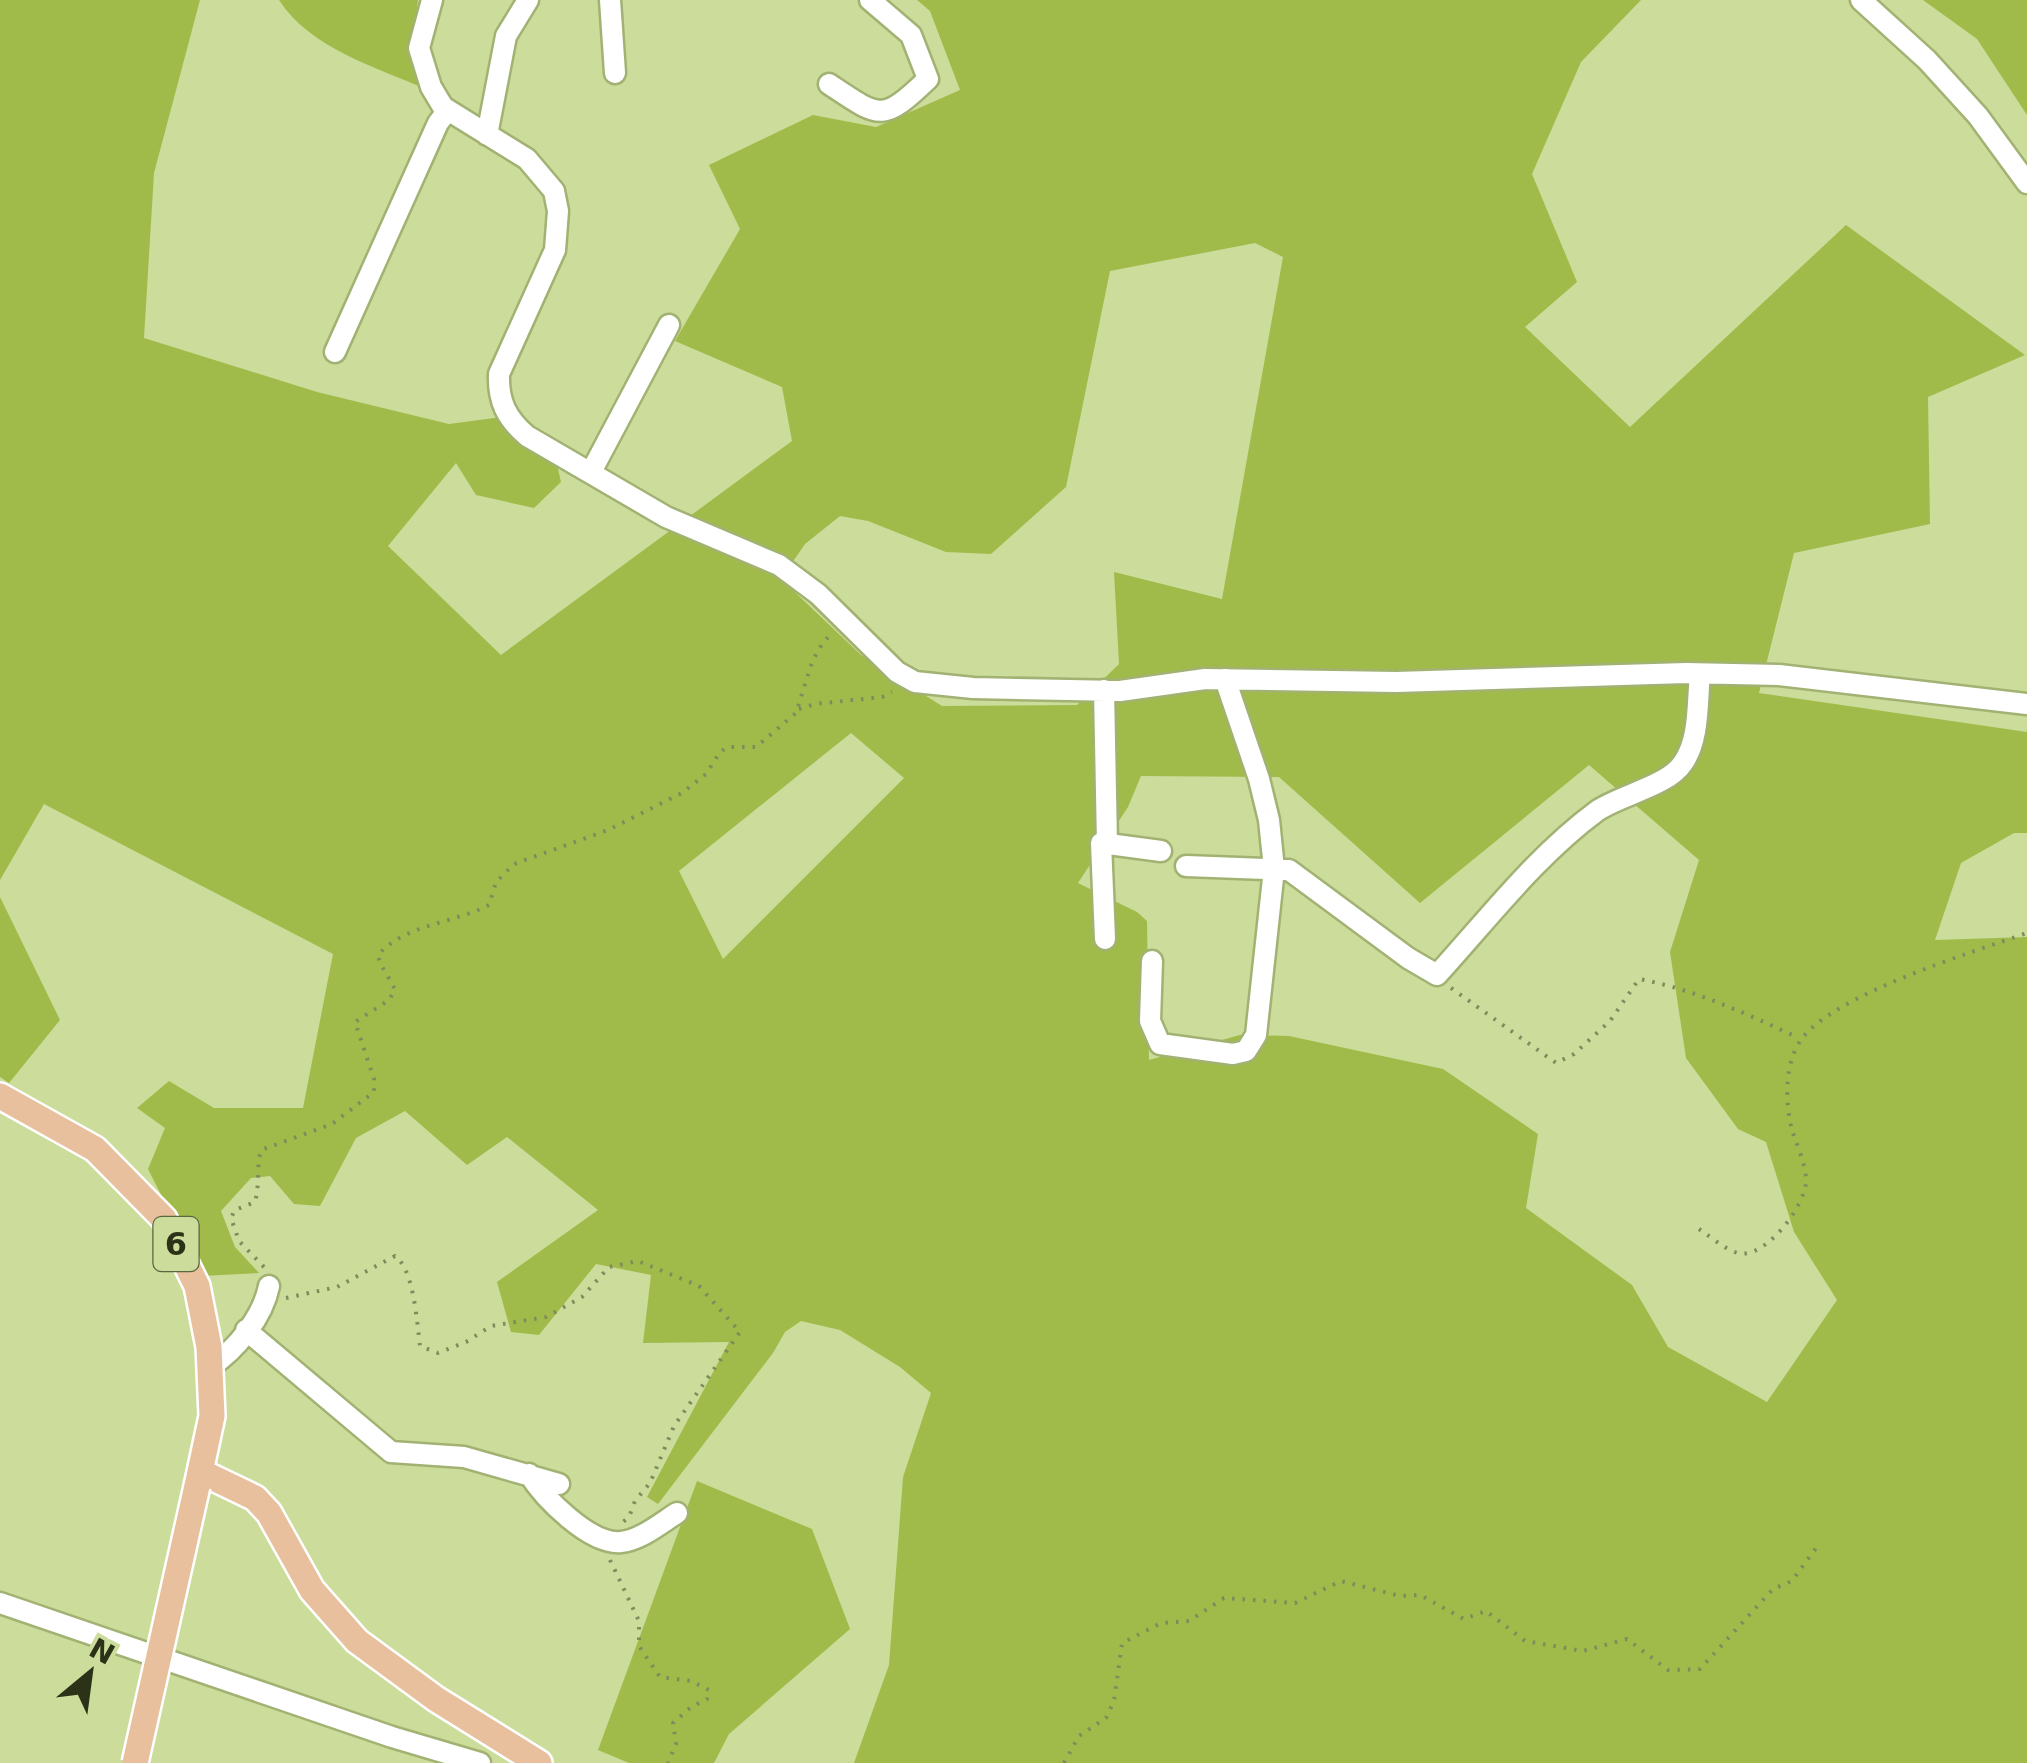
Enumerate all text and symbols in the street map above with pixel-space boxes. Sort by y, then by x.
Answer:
road number: 6 [154,1217,198,1271]
north arrow [40,1623,140,1723]
text: N [84,1631,120,1672]

